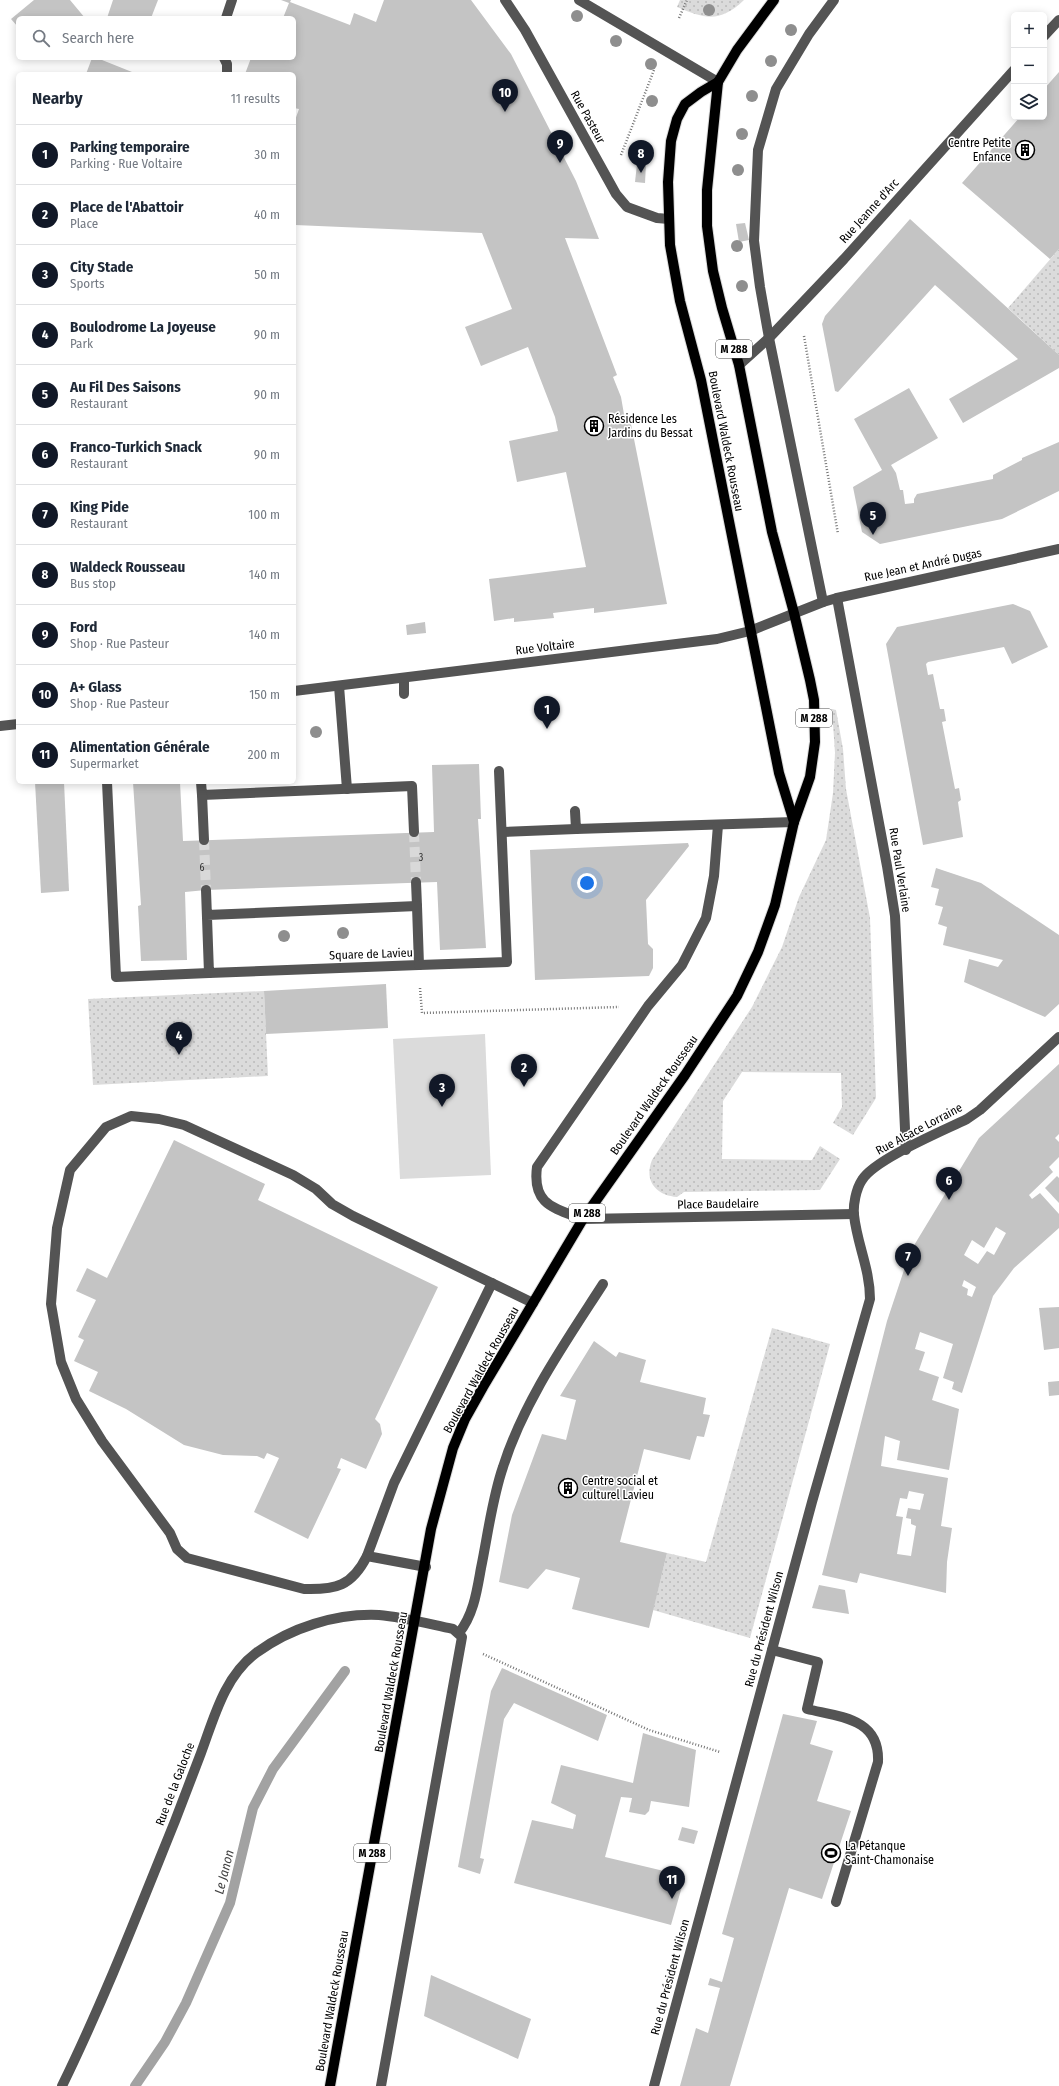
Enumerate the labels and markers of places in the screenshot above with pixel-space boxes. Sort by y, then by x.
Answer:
pin: 10 [492,79,518,112]
pin: 9 [547,130,573,163]
place label: Centre Petite Enfance [948,136,1011,164]
building icon: Centre Petite Enfance [1014,139,1036,161]
pin: 8 [628,140,654,173]
place label: Résidence Les Jardins du Bessat [608,412,693,440]
building icon: Résidence Les Jardins du Bessat [583,415,605,437]
pin: 5 [860,502,886,535]
pin: 1 [534,696,560,729]
pin: 4 [166,1022,192,1055]
pin: 2 [511,1054,537,1087]
pin: 3 [429,1074,455,1107]
pin: 6 [936,1167,962,1200]
pin: 7 [895,1243,921,1276]
place label: Centre social et culturel Lavieu [582,1474,658,1502]
building icon: Centre social et culturel Lavieu [557,1477,579,1499]
place label: La Pétanque Saint-Chamonaise [845,1839,934,1867]
sports icon: La Pétanque Saint-Chamonaise [820,1842,842,1864]
pin: 11 [659,1866,685,1899]

